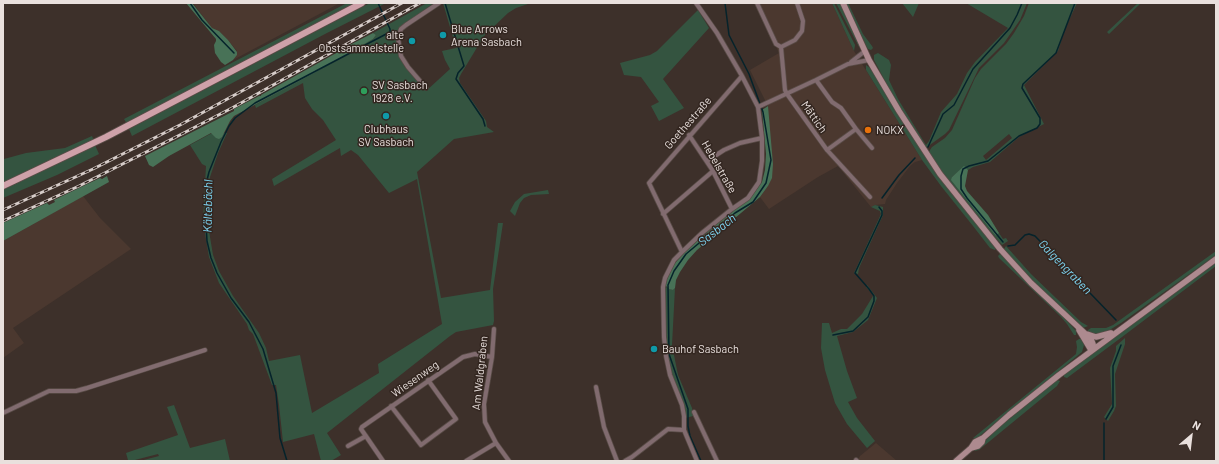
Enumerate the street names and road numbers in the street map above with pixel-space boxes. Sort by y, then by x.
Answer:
street label: Goethestraße [662,94,714,152]
street label: Mättich [798,98,830,136]
street label: Hebelstraße [699,138,739,196]
street label: Am Waldgraben [470,335,490,411]
street label: Wiesenweg [389,358,441,400]

